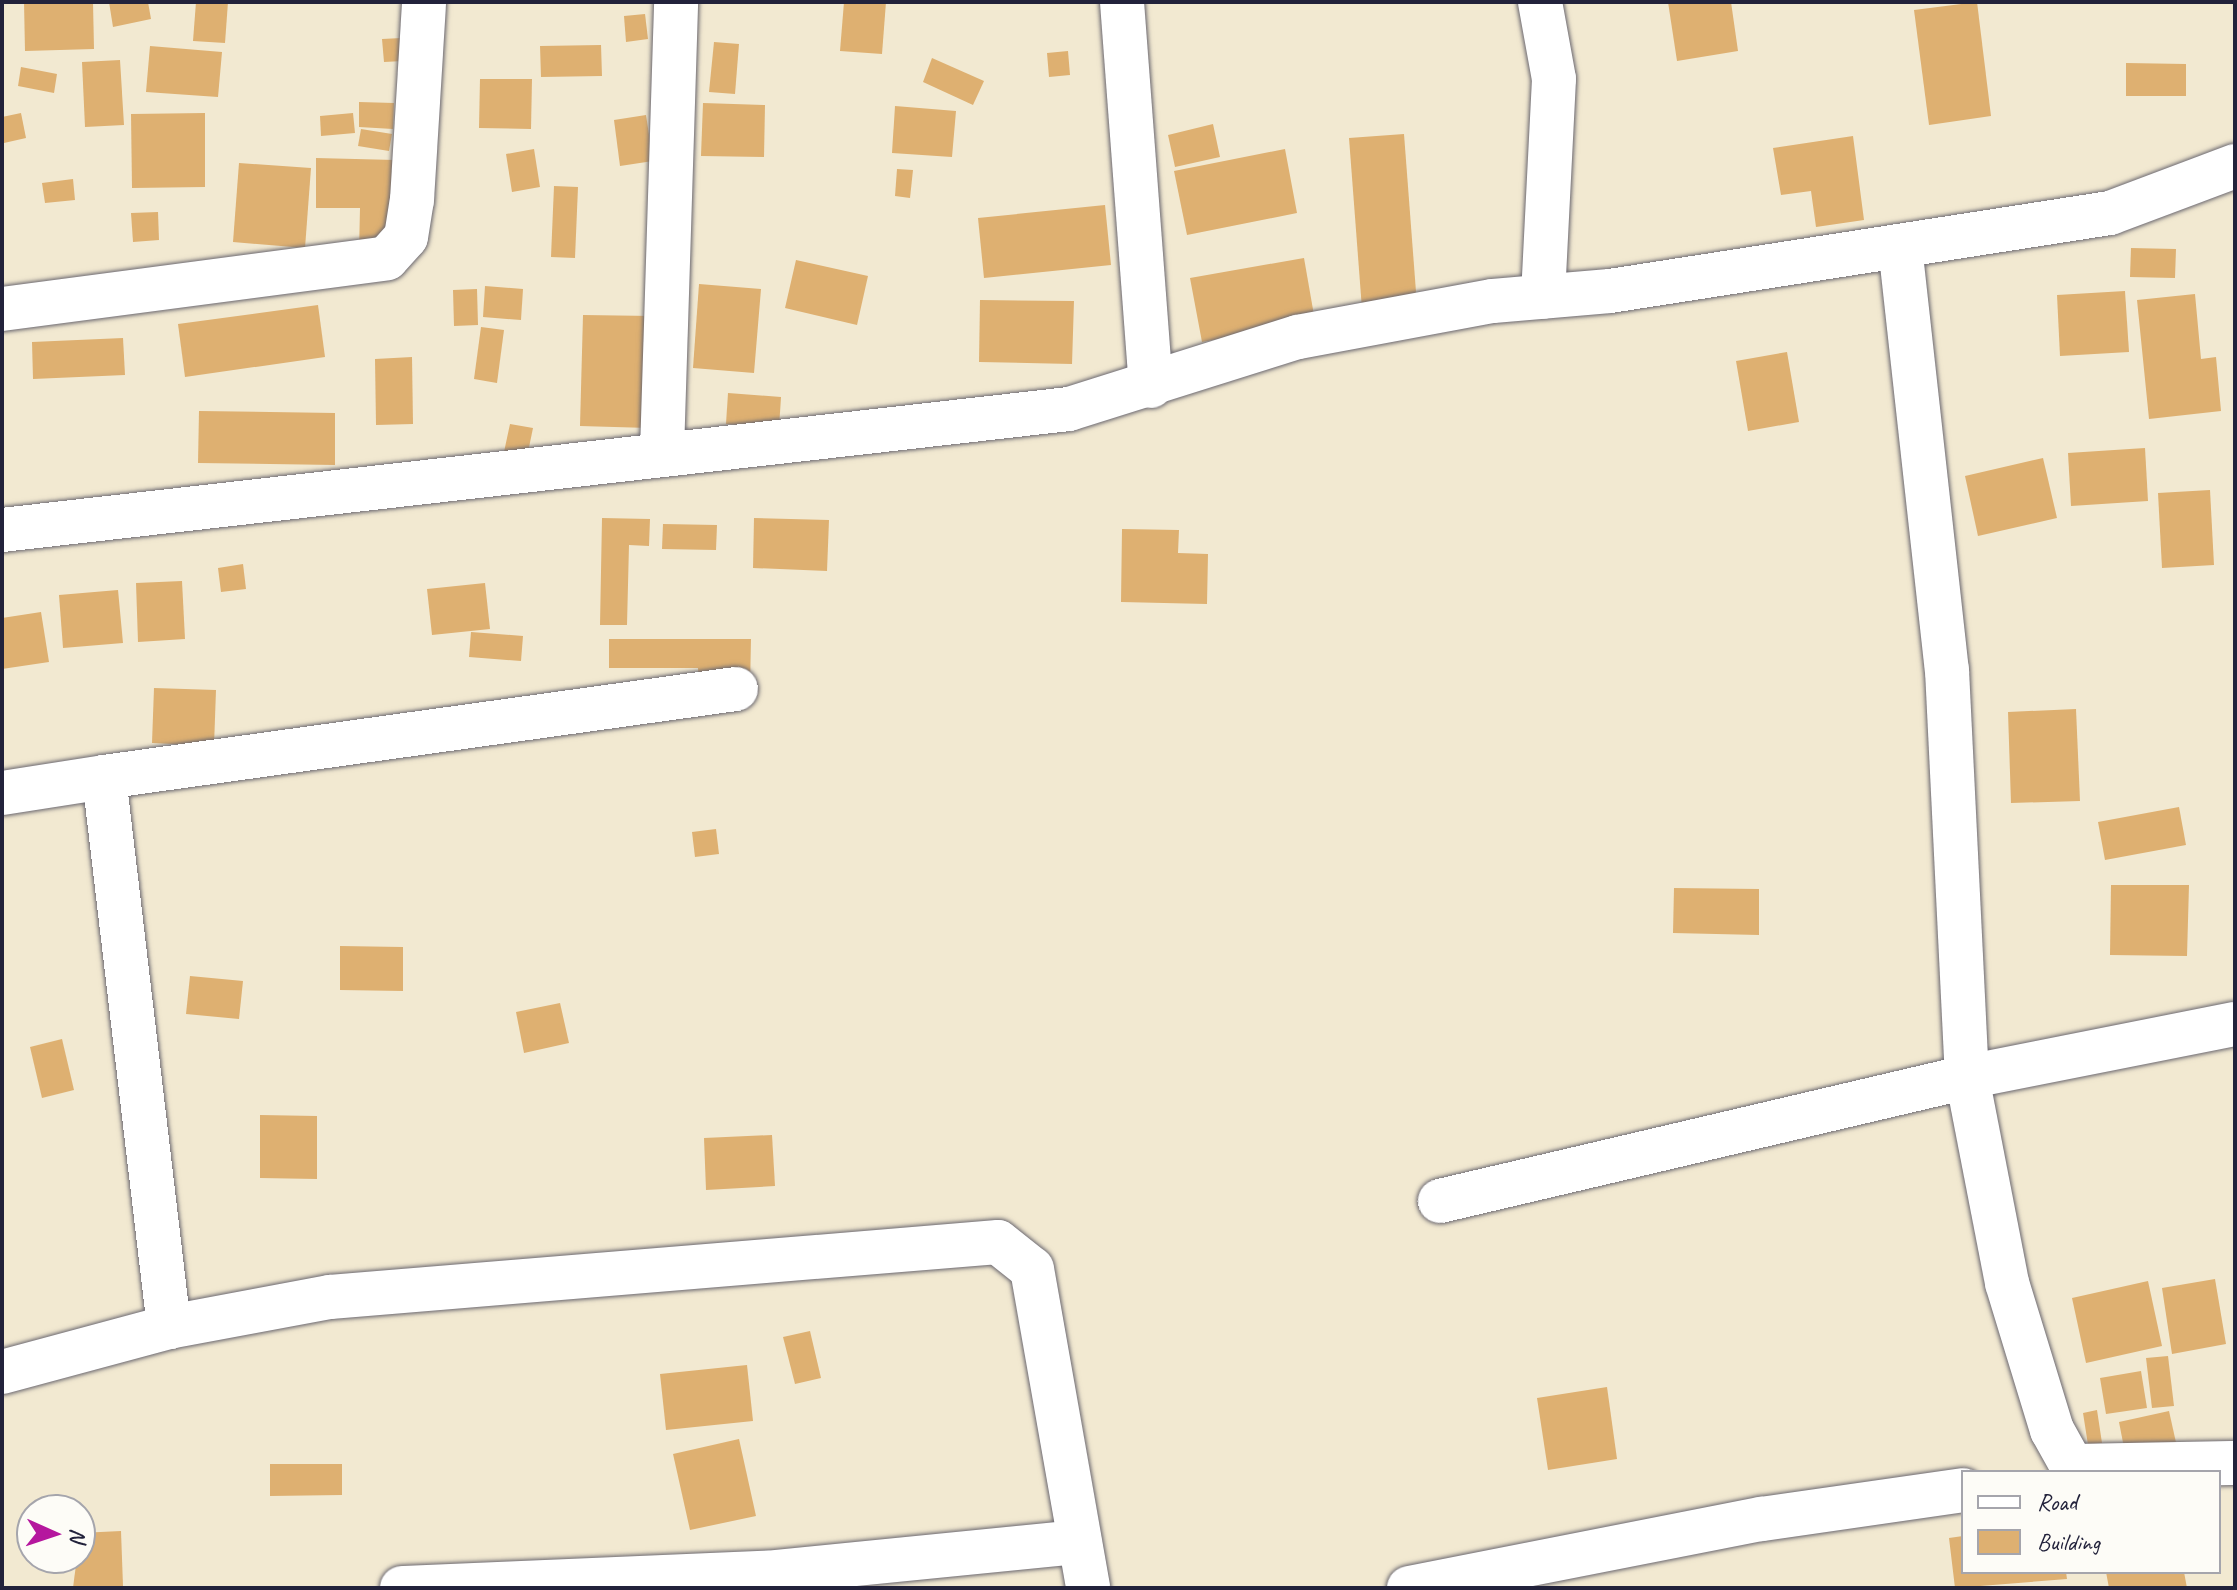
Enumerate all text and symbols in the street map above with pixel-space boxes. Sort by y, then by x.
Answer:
legend [1961,1470,2221,1574]
text: Road [2037,1487,2077,1517]
north arrow [16,1494,96,1574]
text: Building [2037,1527,2100,1557]
text: N [64,1528,92,1543]

